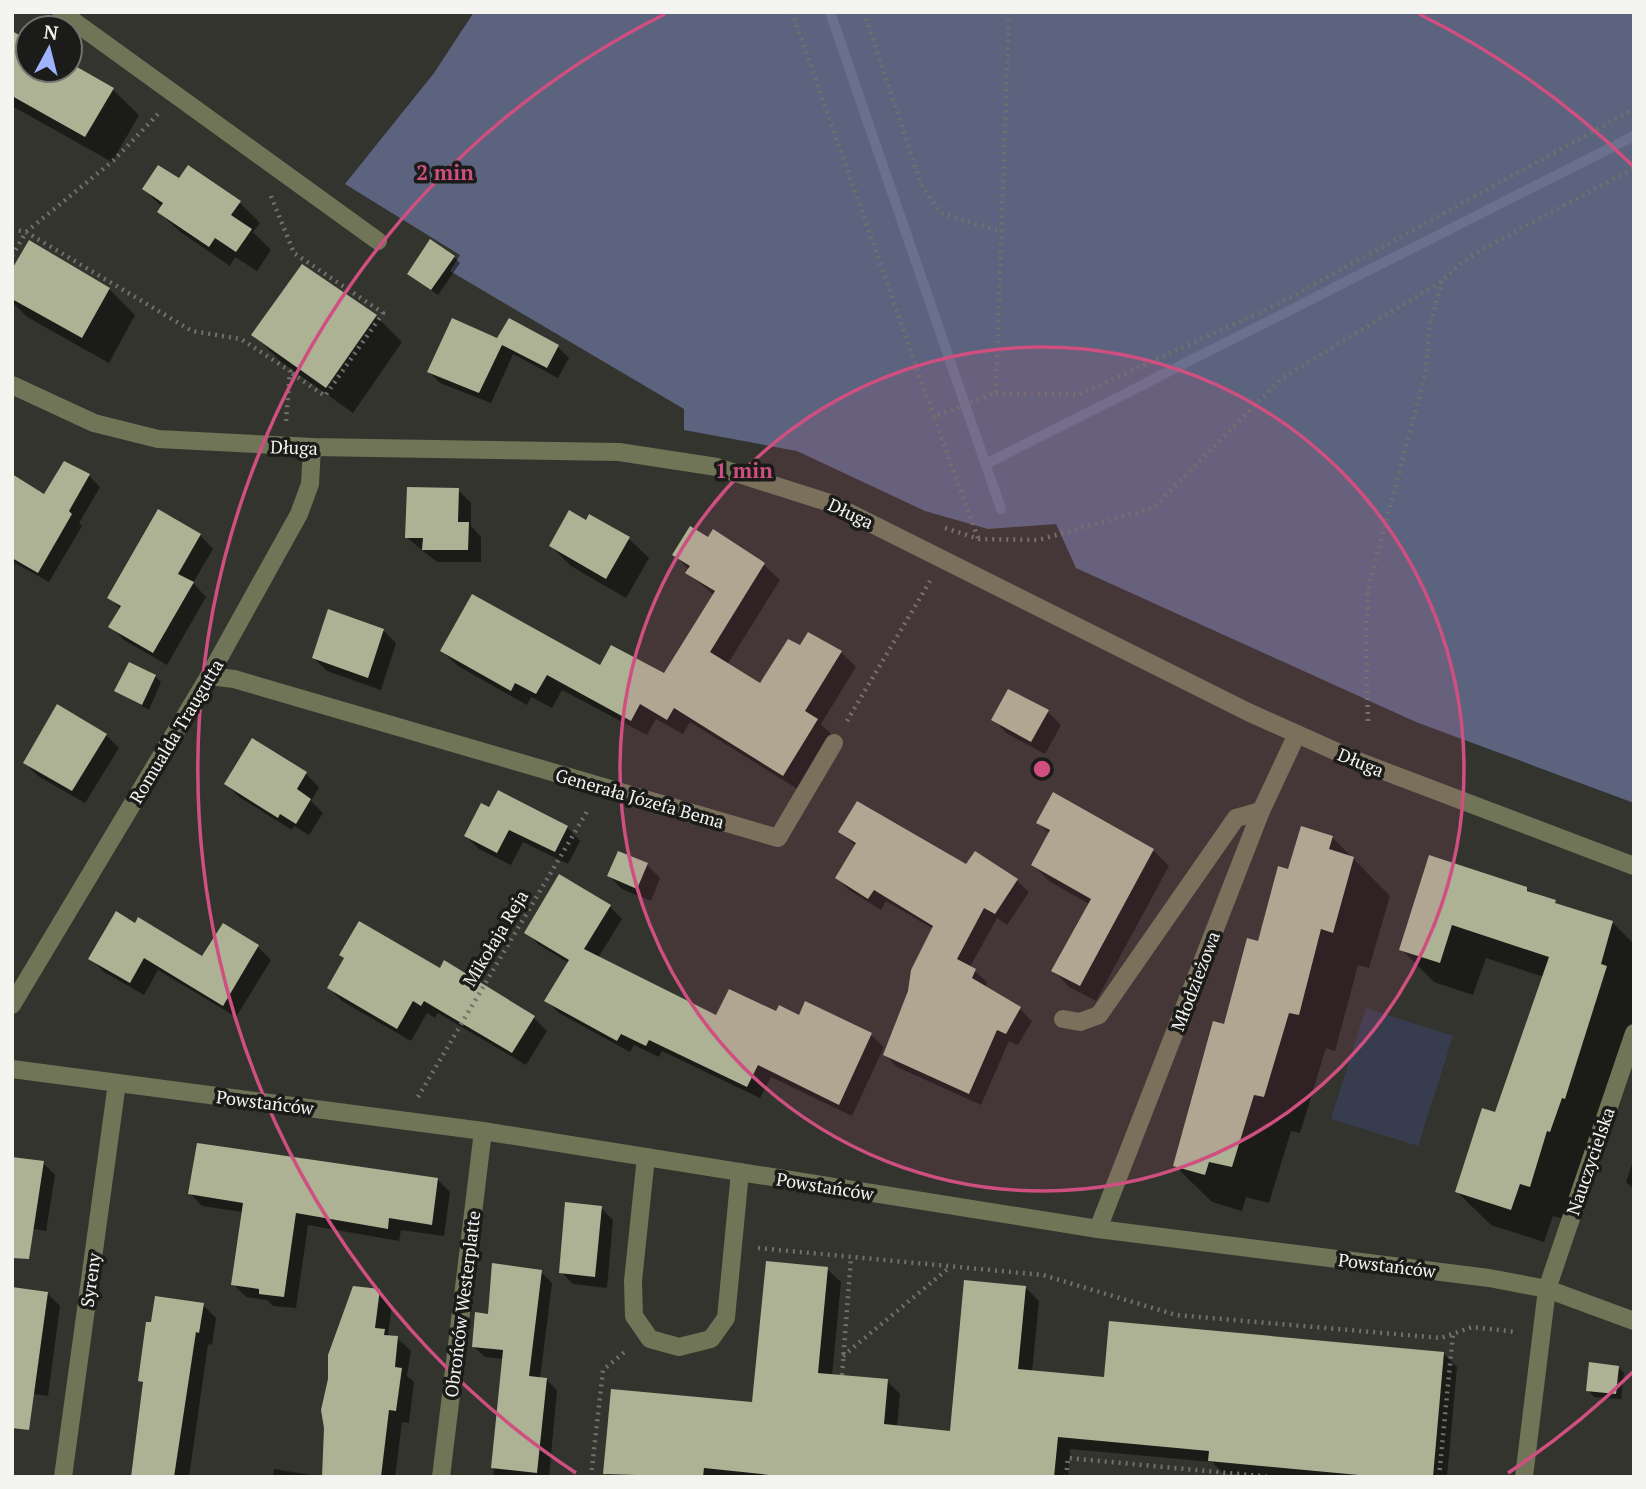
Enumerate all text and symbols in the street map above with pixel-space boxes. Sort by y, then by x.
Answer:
north arrow [14,14,84,84]
text: N [42,18,60,45]
text: 2 min [416,158,474,186]
street label: Długa [270,434,318,460]
text: 1 min [715,456,773,484]
street label: Długa [824,492,878,534]
street label: Romualda Traugutta [123,654,229,808]
street label: Długa [1334,742,1388,782]
centre of rings [1030,757,1054,781]
street label: Generała Józefa Bema [553,762,727,834]
street label: Mikołaja Reja [457,885,533,991]
street label: Młodzieżowa [1165,928,1225,1034]
street label: Powstańców [215,1084,316,1120]
street label: Nauczycielska [1560,1104,1620,1218]
street label: Powstańców [775,1166,876,1206]
street label: Obrońców Westerplatte [439,1209,485,1399]
street label: Powstańców [1337,1247,1438,1283]
street label: Syreny [74,1250,106,1309]

